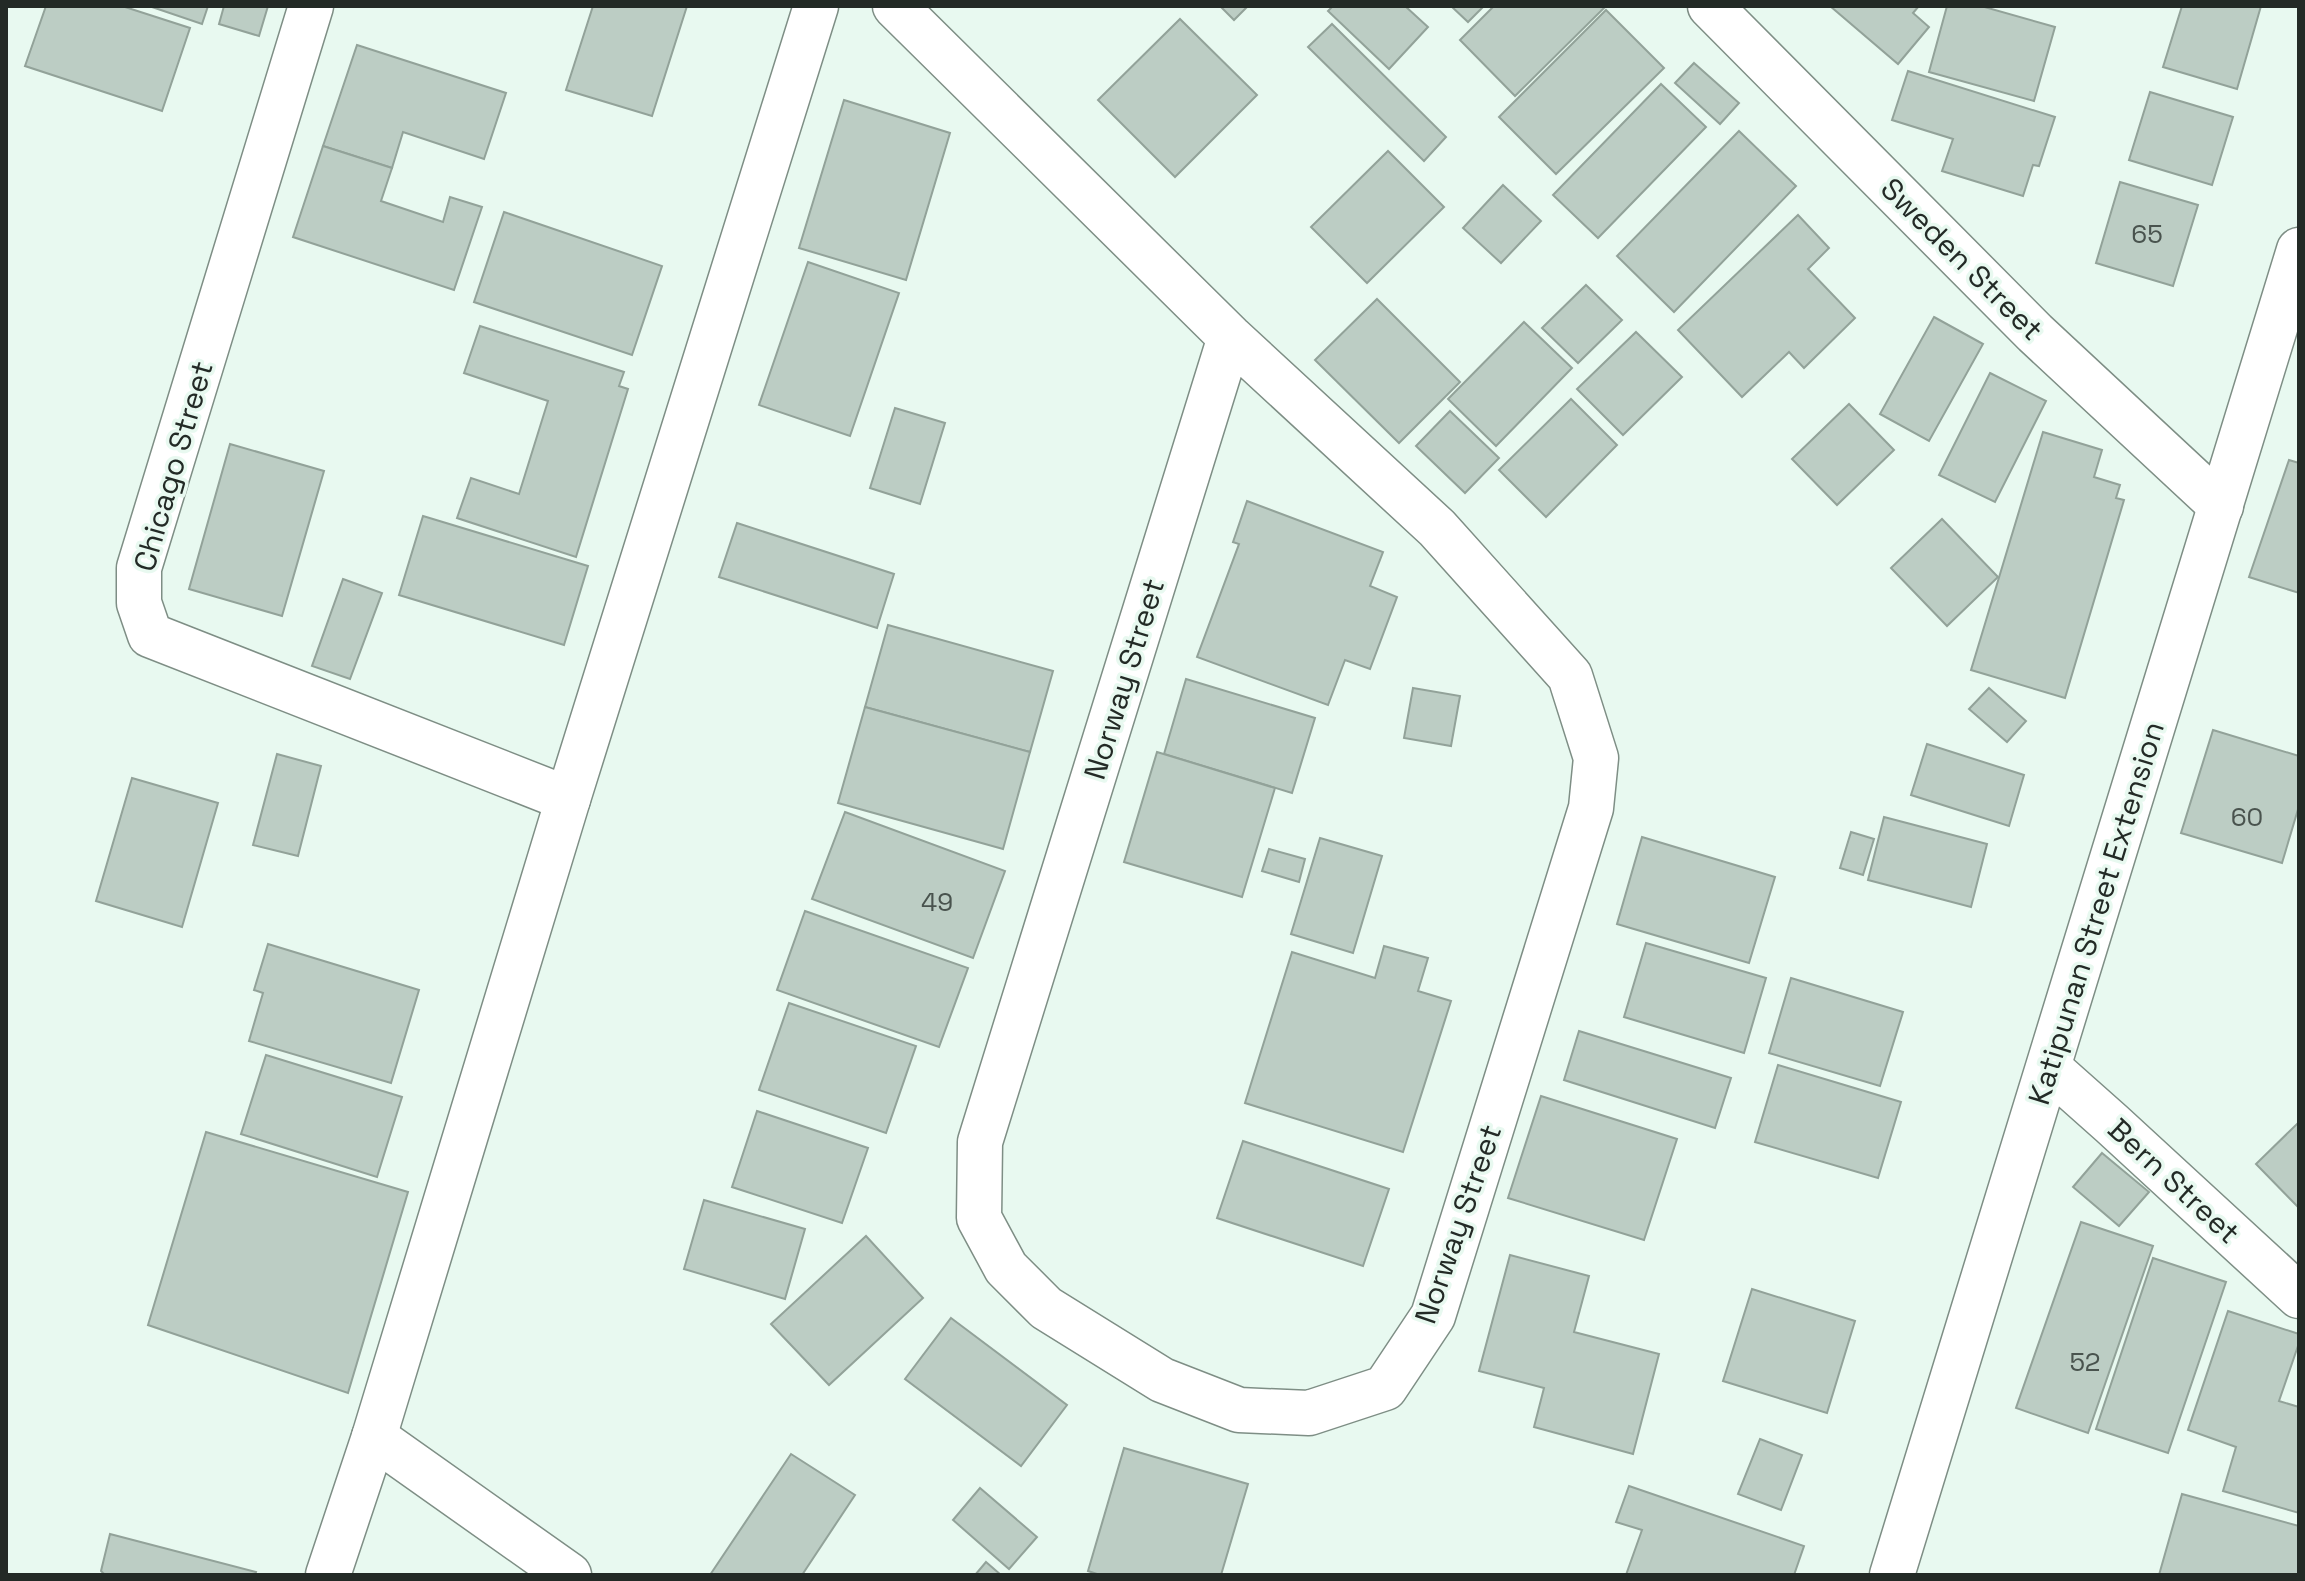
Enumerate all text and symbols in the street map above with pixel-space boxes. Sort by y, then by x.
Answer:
street label: Sweden Street [1872,169,2052,349]
house number: 65 [2131,217,2163,251]
street label: Chicago Street [124,356,222,576]
street label: Norway Street [1075,574,1173,784]
street label: Katipunan Street Extension [2019,717,2173,1109]
house number: 60 [2231,800,2263,834]
house number: 49 [921,885,953,919]
street label: Bern Street [2100,1110,2248,1252]
street label: Norway Street [1406,1119,1510,1329]
house number: 52 [2069,1345,2101,1379]

